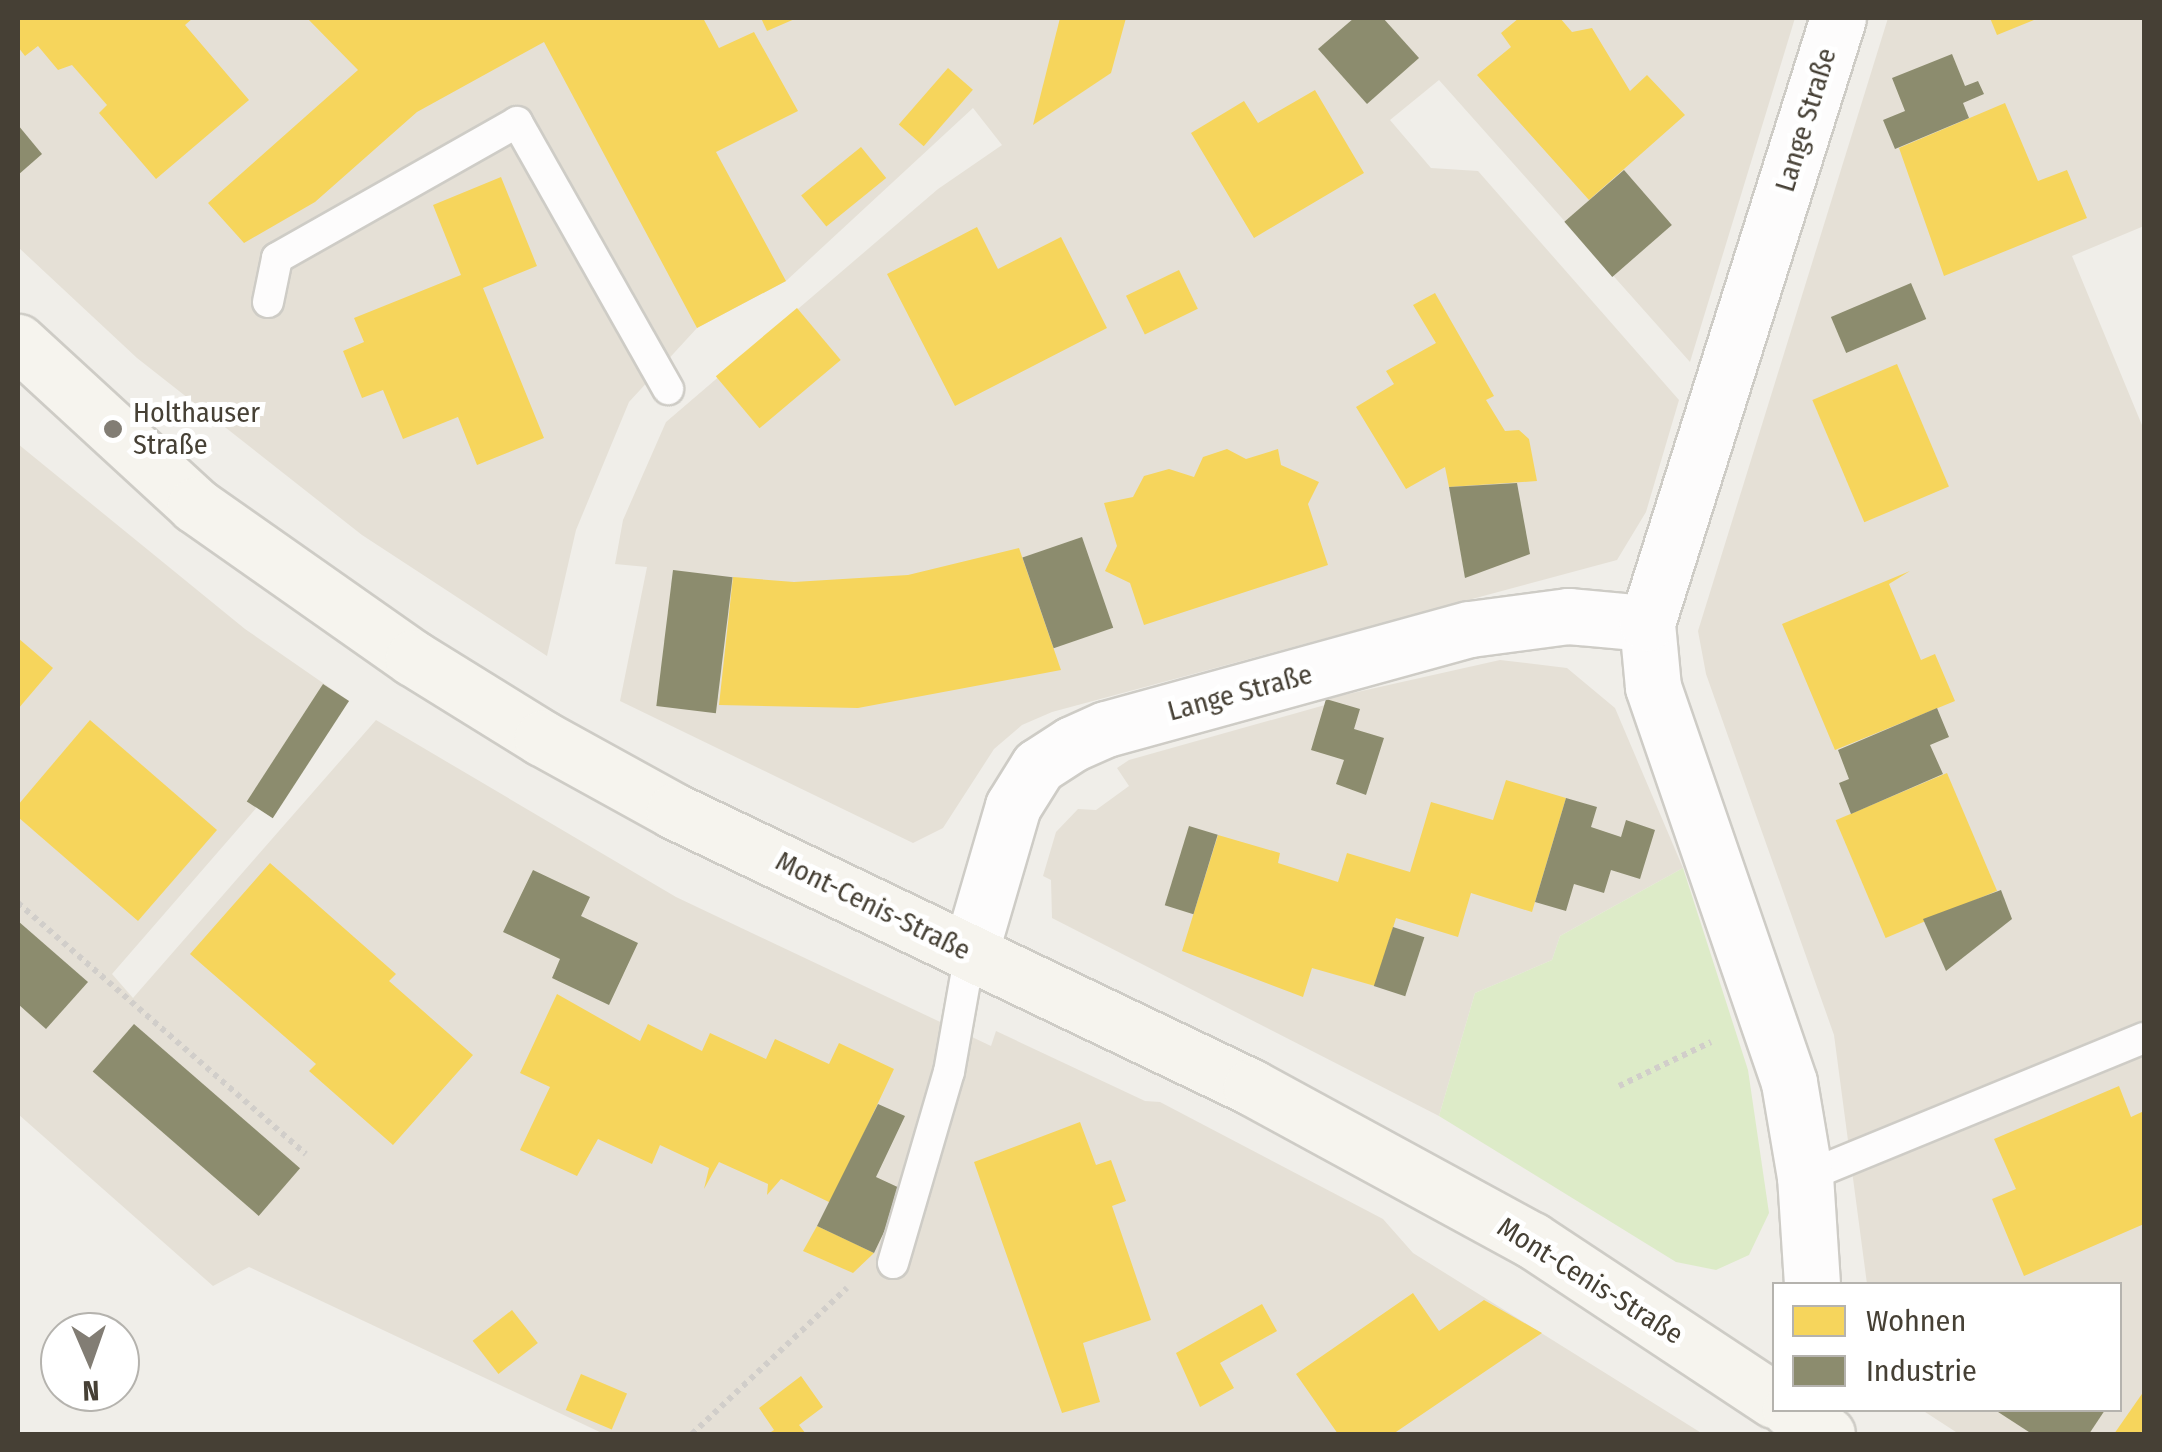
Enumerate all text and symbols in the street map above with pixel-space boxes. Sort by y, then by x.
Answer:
street label: Lange Straße [1768,44,1844,196]
place label: Holthauser Straße [133,396,260,462]
marker: Holthauser Straße [102,418,124,440]
street label: Lange Straße [1164,658,1316,728]
street label: Mont-Cenis-Straße [770,844,976,968]
street label: Mont-Cenis-Straße [1491,1210,1689,1352]
legend [1772,1282,2122,1412]
text: Wohnen [1866,1303,1966,1339]
north arrow [40,1312,140,1412]
text: Industrie [1866,1353,1977,1389]
text: N [82,1374,100,1407]

